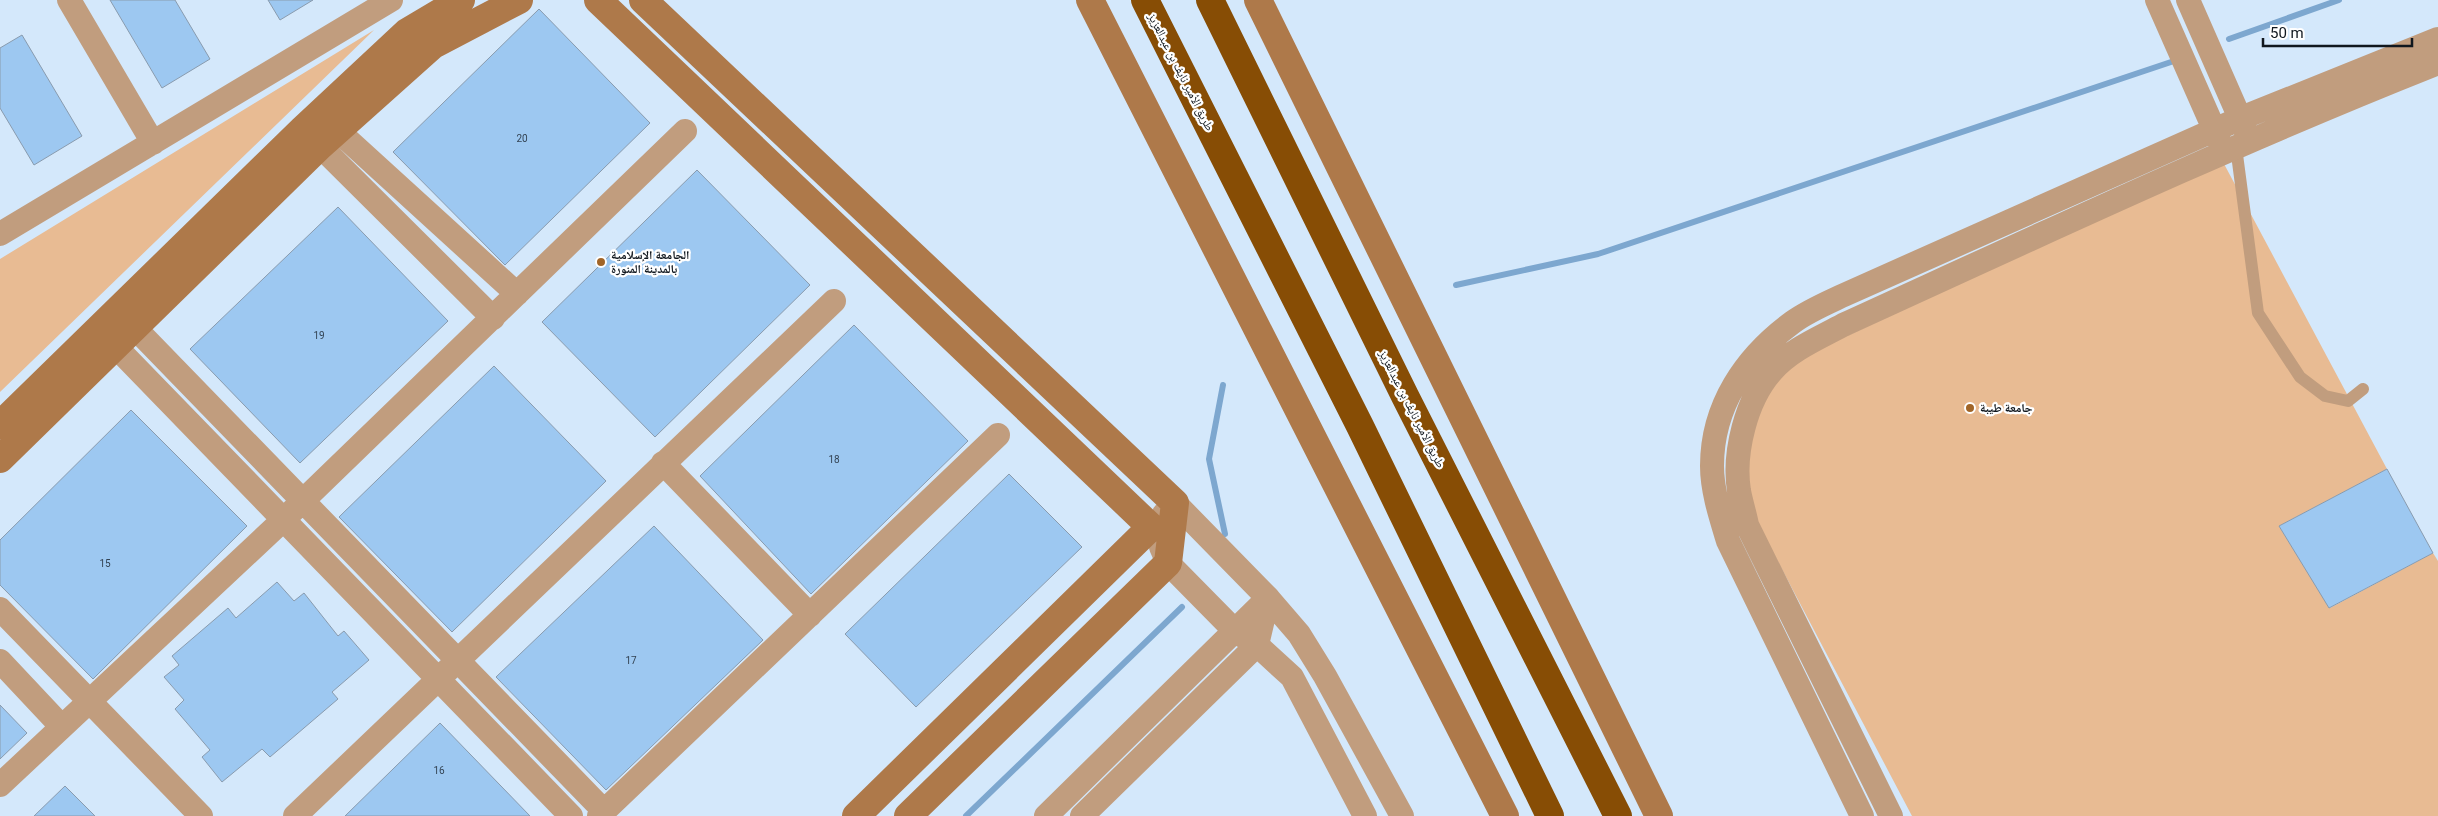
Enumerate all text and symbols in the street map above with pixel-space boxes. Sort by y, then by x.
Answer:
street label: طريق الأمير نايف بن عبدالعزيز [1144,10,1217,133]
scale bar [2263,15,2412,47]
text: 50 m [2270,24,2304,42]
house number: 20 [516,133,528,144]
place label: الجامعة الإسلامية بالمدينة المنورة [611,248,690,276]
marker: الجامعة الإسلامية بالمدينة المنورة [595,256,607,268]
house number: 19 [313,330,325,341]
street label: طريق الأمير نايف بن عبدالعزيز [1375,347,1448,470]
place label: جامعة طيبة [1980,401,2033,415]
marker: جامعة طيبة [1964,402,1976,414]
house number: 18 [828,454,840,465]
house number: 15 [99,558,111,569]
house number: 17 [625,655,637,666]
house number: 16 [433,765,445,776]

